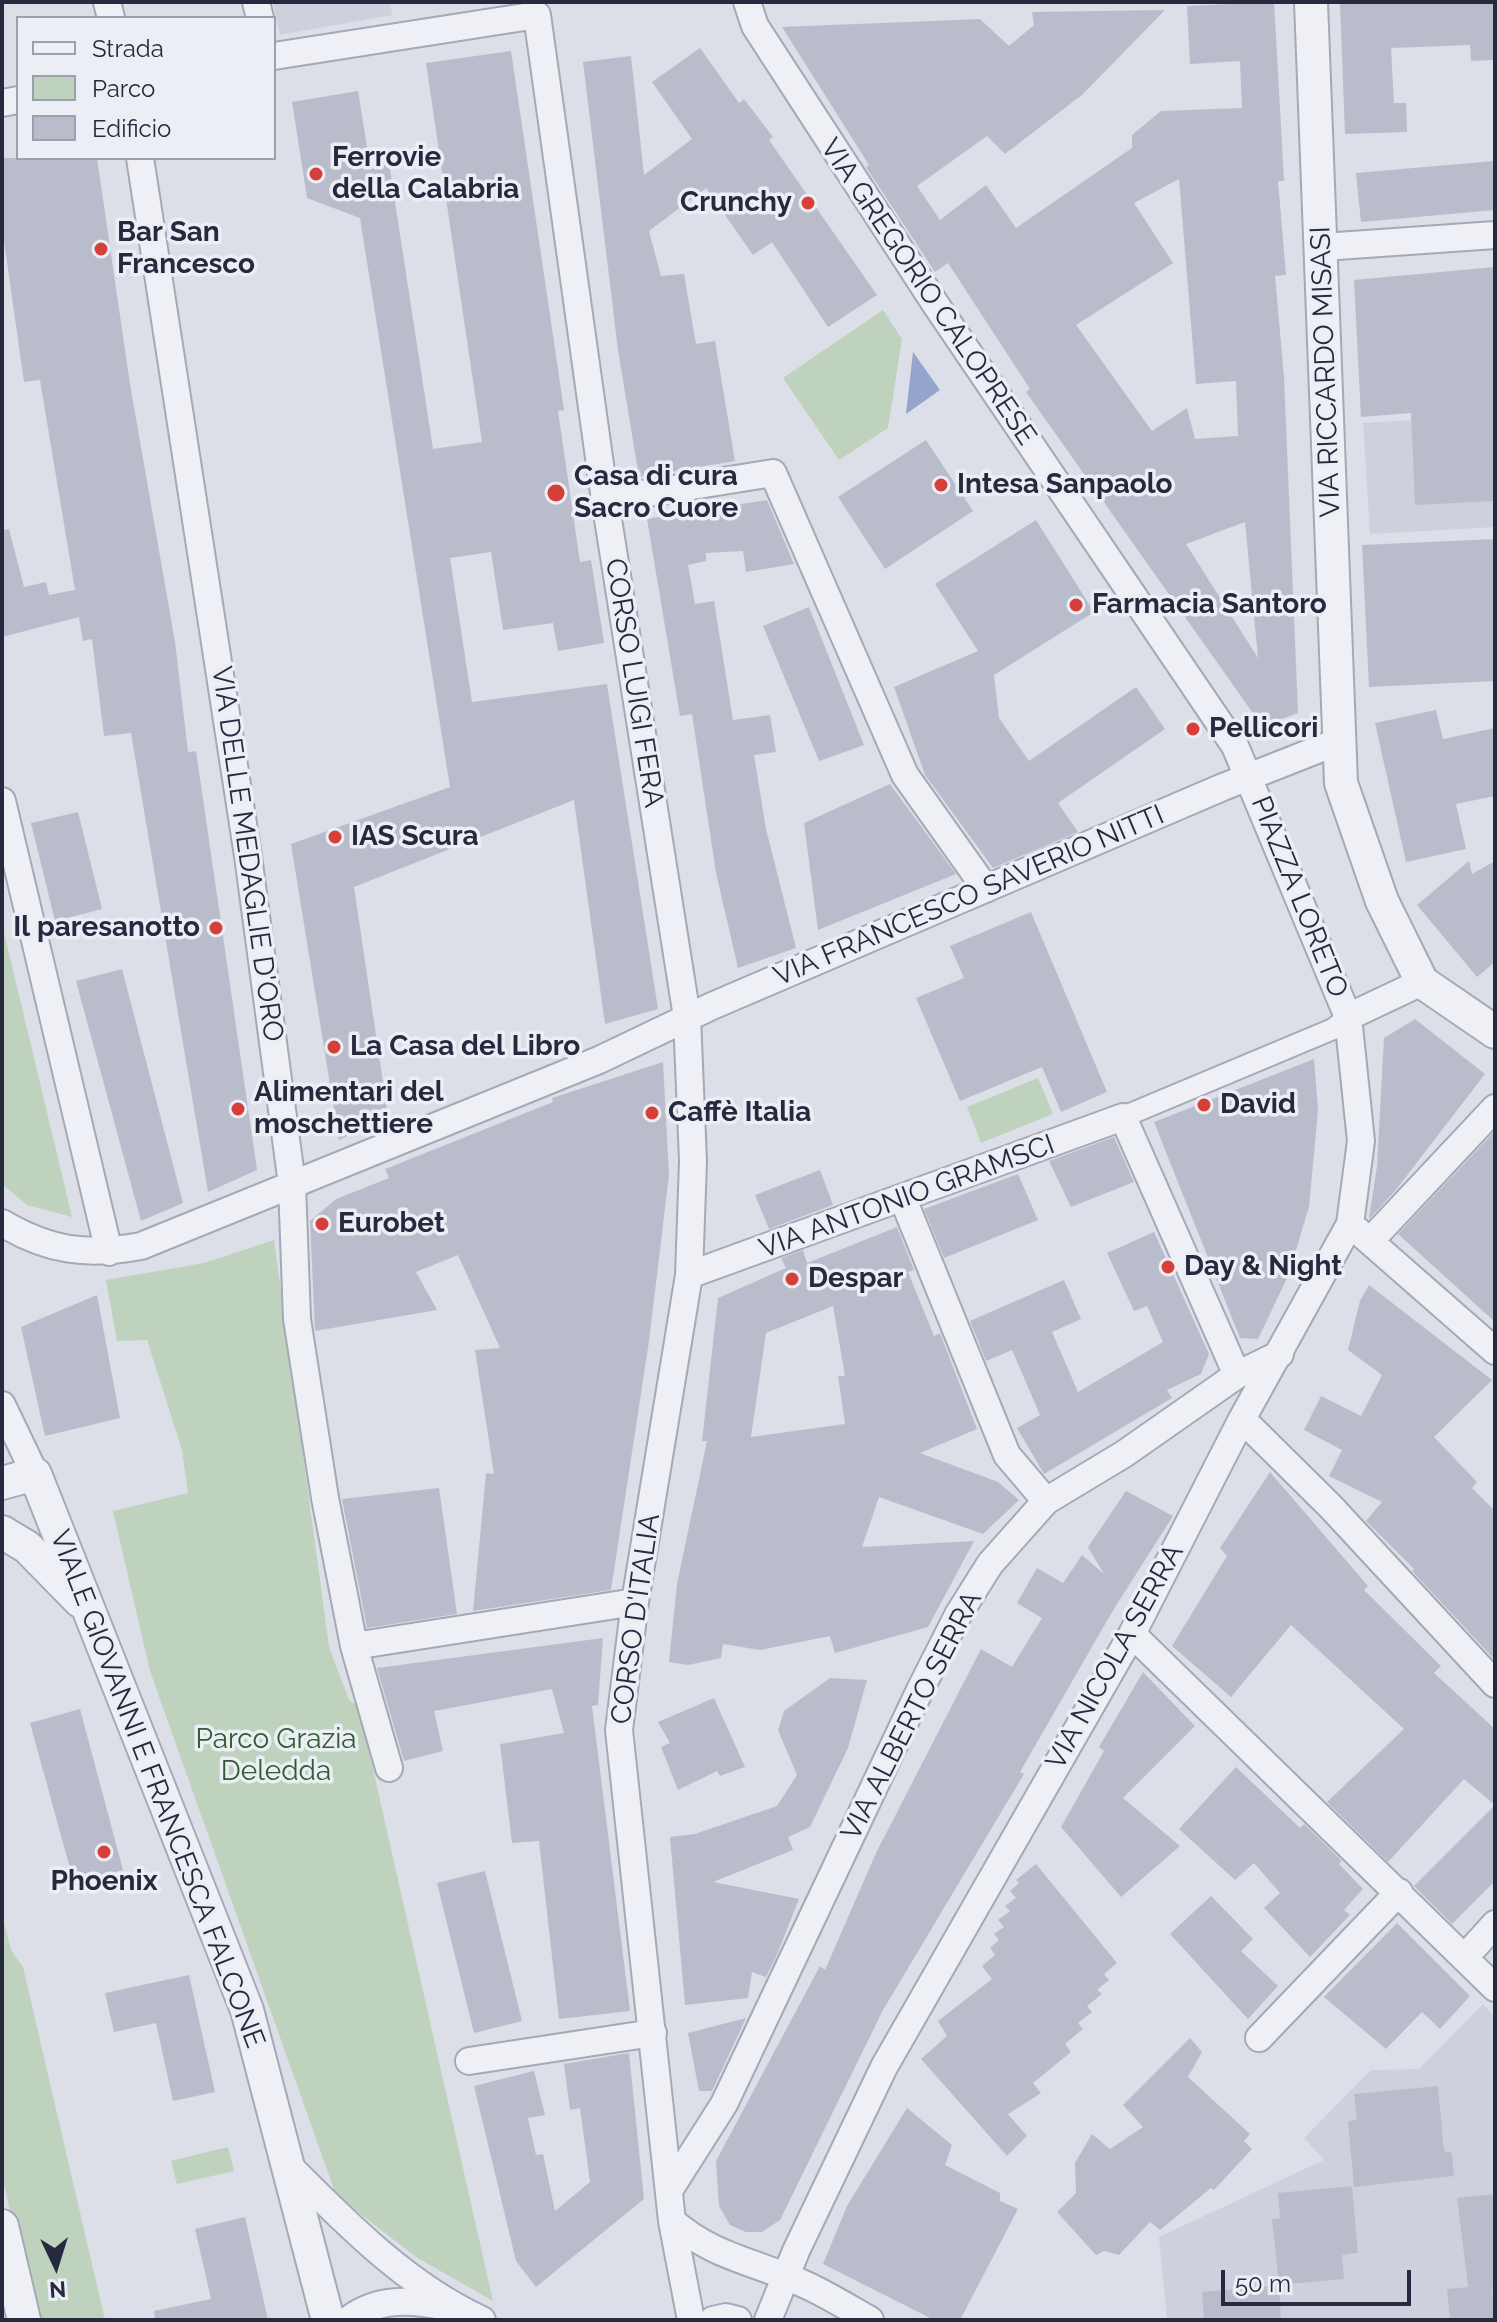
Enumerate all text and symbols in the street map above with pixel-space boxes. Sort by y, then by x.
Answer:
legend [16,16,276,160]
text: Strada [92,34,164,63]
text: Parco [92,74,155,103]
text: Edificio [92,114,171,143]
street label: VIA GREGORIO CALOPRESE [813,132,1043,452]
place label: Ferrovie della Calabria [332,141,519,207]
marker: Ferrovie della Calabria [307,165,325,183]
place label: Crunchy [680,186,792,220]
marker: Crunchy [799,194,817,212]
place label: Bar San Francesco [117,216,255,282]
street label: VIA RICCARDO MISASI [1304,226,1348,518]
marker: Bar San Francesco [92,240,110,258]
place label: Casa di cura Sacro Cuore [574,460,738,526]
place label: Intesa Sanpaolo [957,468,1173,502]
marker: Intesa Sanpaolo [932,476,950,494]
marker: Casa di cura Sacro Cuore [545,482,567,504]
street label: CORSO LUIGI FERA [598,556,670,810]
place label: Farmacia Santoro [1092,588,1327,622]
marker: Farmacia Santoro [1067,596,1085,614]
street label: VIA DELLE MEDAGLIE D'ORO [204,664,290,1044]
place label: Pellicori [1209,712,1318,746]
marker: Pellicori [1184,720,1202,738]
street label: PIAZZA LORETO [1243,792,1355,1002]
street label: VIA FRANCESCO SAVERIO NITTI [769,798,1169,994]
place label: IAS Scura [351,820,479,854]
marker: IAS Scura [326,828,344,846]
place label: Il paresanotto [13,911,200,945]
marker: Il paresanotto [207,919,225,937]
place label: La Casa del Libro [350,1030,580,1064]
marker: La Casa del Libro [325,1038,343,1056]
place label: Alimentari del moschettiere [254,1076,444,1142]
place label: David [1220,1088,1296,1122]
place label: Caffè Italia [668,1096,811,1130]
marker: David [1195,1096,1213,1114]
marker: Alimentari del moschettiere [229,1100,247,1118]
marker: Caffè Italia [643,1104,661,1122]
street label: VIA ANTONIO GRAMSCI [755,1128,1059,1266]
place label: Eurobet [338,1207,445,1241]
marker: Eurobet [313,1215,331,1233]
place label: Day & Night [1184,1250,1342,1284]
marker: Day & Night [1159,1258,1177,1276]
place label: Despar [808,1262,903,1296]
marker: Despar [783,1270,801,1288]
street label: CORSO D'ITALIA [605,1512,667,1726]
street label: VIALE GIOVANNI E FRANCESCA FALCONE [42,1525,272,2053]
street label: VIA NICOLA SERRA [1039,1538,1191,1776]
street label: VIA ALBERTO SERRA [835,1586,989,1846]
park label: Parco Grazia Deledda [195,1723,357,1789]
marker: Phoenix [95,1843,113,1861]
place label: Phoenix [50,1865,158,1899]
north arrow [16,2226,96,2306]
scale bar [1225,2254,1415,2304]
text: 50 m [1235,2269,1291,2298]
text: N [48,2276,67,2303]

